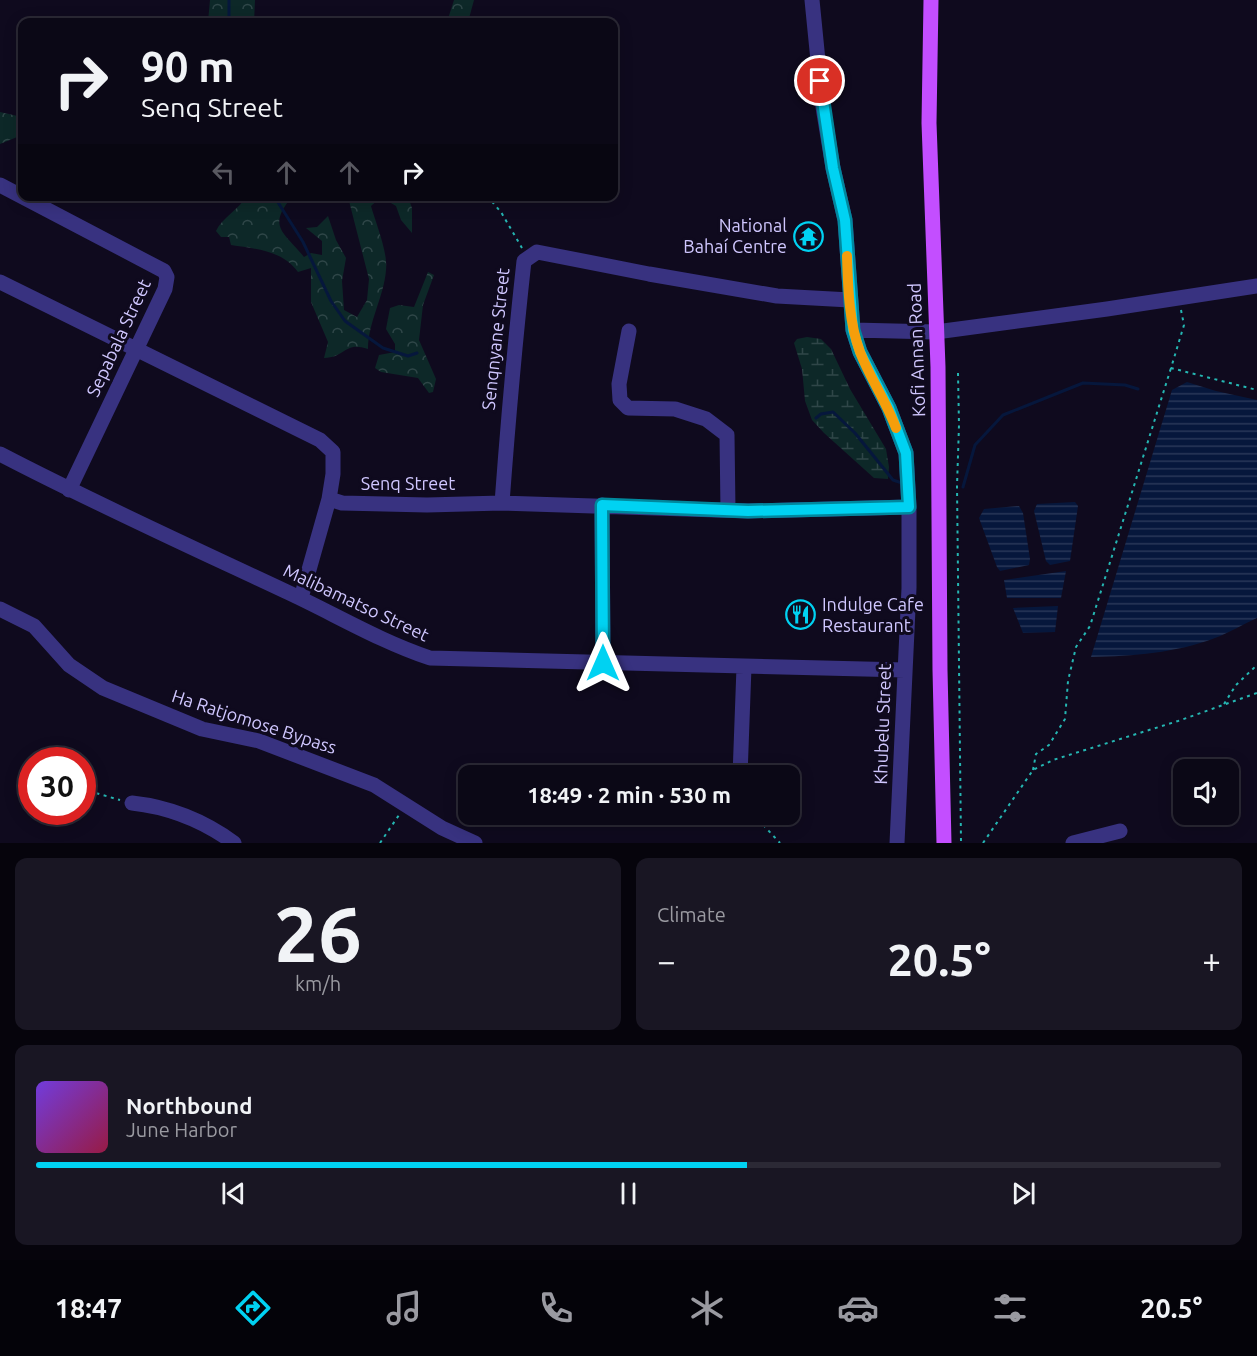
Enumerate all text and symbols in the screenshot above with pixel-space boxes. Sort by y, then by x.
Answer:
icon: right [42,42,120,120]
text: 90 m [141,43,235,90]
pin [794,55,845,106]
icon: arrive [803,64,836,97]
text: Senq Street [141,92,283,122]
icon: left [207,156,240,189]
icon: ahead [270,156,303,189]
icon: ahead [333,156,366,189]
icon: right [396,156,429,189]
place label: National Bahaí Centre [683,215,787,256]
temple icon: National Bahaí Centre [792,220,824,252]
street label: Senqnyane Street [478,267,512,411]
street label: Sepabala Street [82,276,154,400]
street label: Kofi Annan Road [904,283,928,417]
street label: Senq Street [361,473,455,493]
street label: Malibamatso Street [280,560,432,645]
place label: Indulge Cafe Restaurant [822,594,924,635]
restaurant icon: Indulge Cafe Restaurant [785,599,817,631]
position arrow [571,631,635,695]
street label: Khubelu Street [870,663,894,785]
street label: Ha Ratjomose Bypass [170,685,339,757]
speed limit sign: 30 [18,747,96,825]
map controls [1173,759,1239,825]
button: sound [1173,759,1239,825]
text: 18:49 · 2 min · 530 m [527,782,731,807]
text: 26 [274,889,362,977]
text: Climate [657,903,726,926]
text: 20.5° [887,934,991,985]
text: − [657,942,676,979]
text: + [1202,942,1221,979]
text: km/h [295,972,341,995]
text: Northbound [126,1093,252,1118]
text: June Harbor [126,1118,237,1141]
icon: previous [217,1177,250,1210]
icon: pause [612,1177,645,1210]
icon: next [1007,1177,1040,1210]
icon: directions [232,1287,274,1329]
icon: music [383,1287,425,1329]
icon: phone [535,1287,577,1329]
icon: climate [686,1287,728,1329]
icon: car [837,1287,879,1329]
icon: filters [989,1287,1031,1329]
text: 18:47 [55,1293,122,1323]
text: 20.5° [1140,1293,1202,1323]

